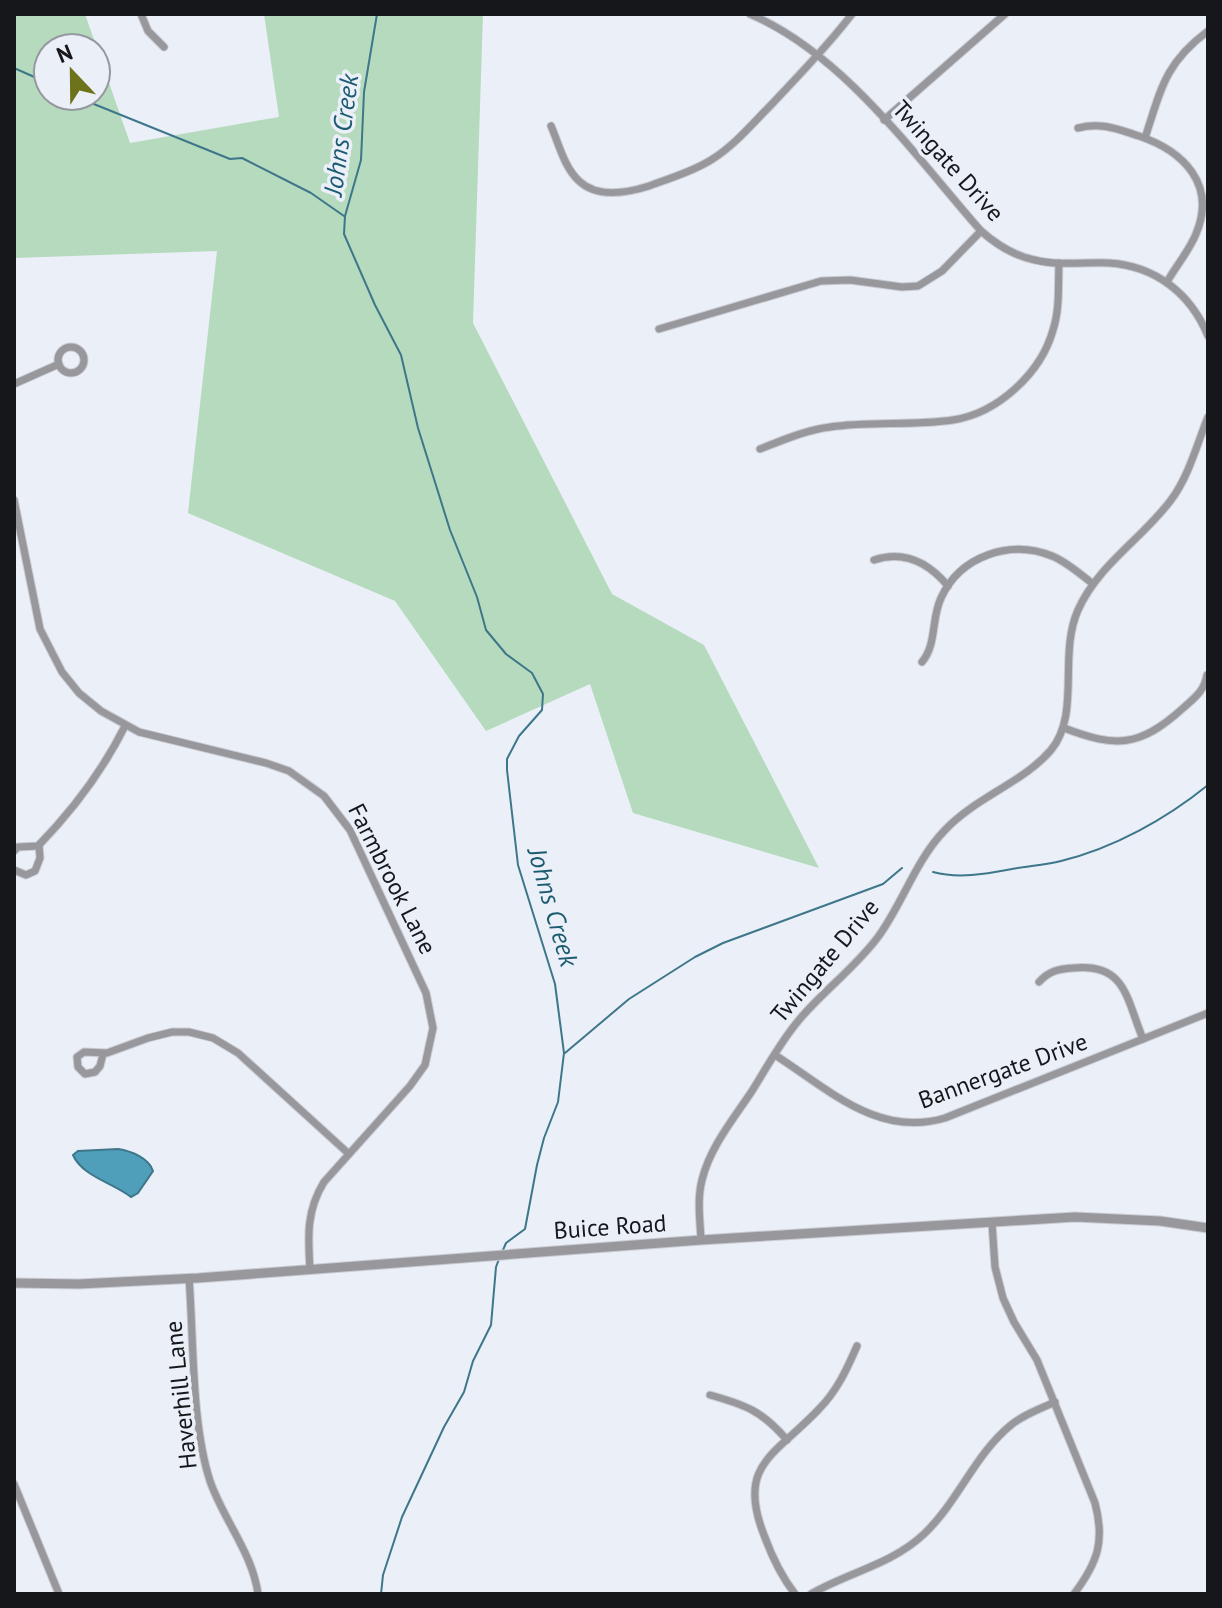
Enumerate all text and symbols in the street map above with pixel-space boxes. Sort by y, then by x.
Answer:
north arrow [32,32,112,112]
text: N [53,38,76,69]
water label: Johns Creek [315,71,366,200]
street label: Twingate Drive [886,94,1011,228]
street label: Farmbrook Lane [341,798,444,959]
water label: Johns Creek [520,842,587,972]
street label: Twingate Drive [764,892,886,1029]
street label: Bannergate Drive [914,1026,1092,1115]
street label: Buice Road [552,1207,667,1246]
street label: Haverhill Lane [157,1319,204,1471]

